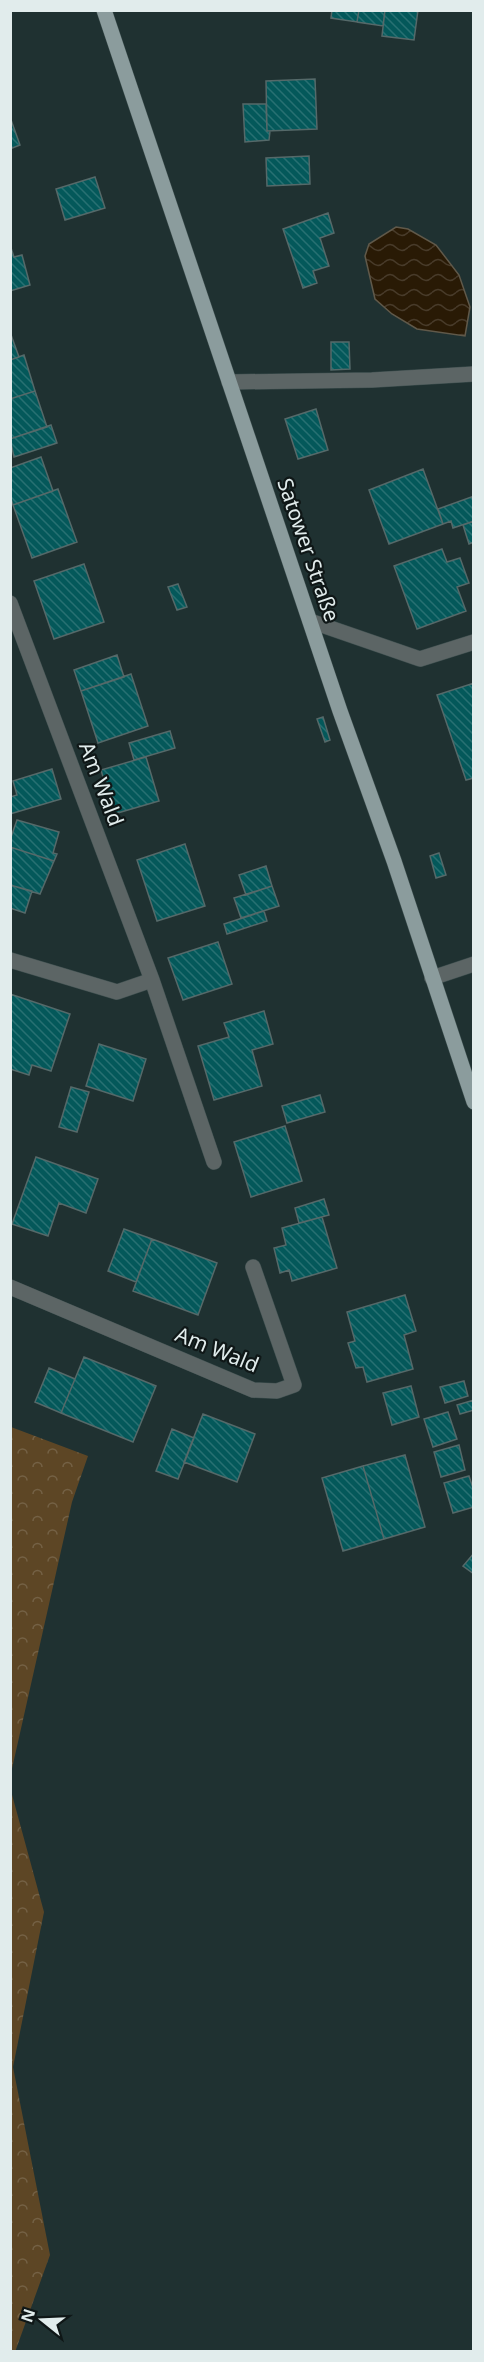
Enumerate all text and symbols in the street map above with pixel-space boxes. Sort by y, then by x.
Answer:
street label: Satower Straße [271,474,347,625]
street label: Am Wald [73,738,131,830]
street label: Am Wald [171,1320,263,1378]
north arrow [12,2290,72,2350]
text: N [15,2306,40,2325]

